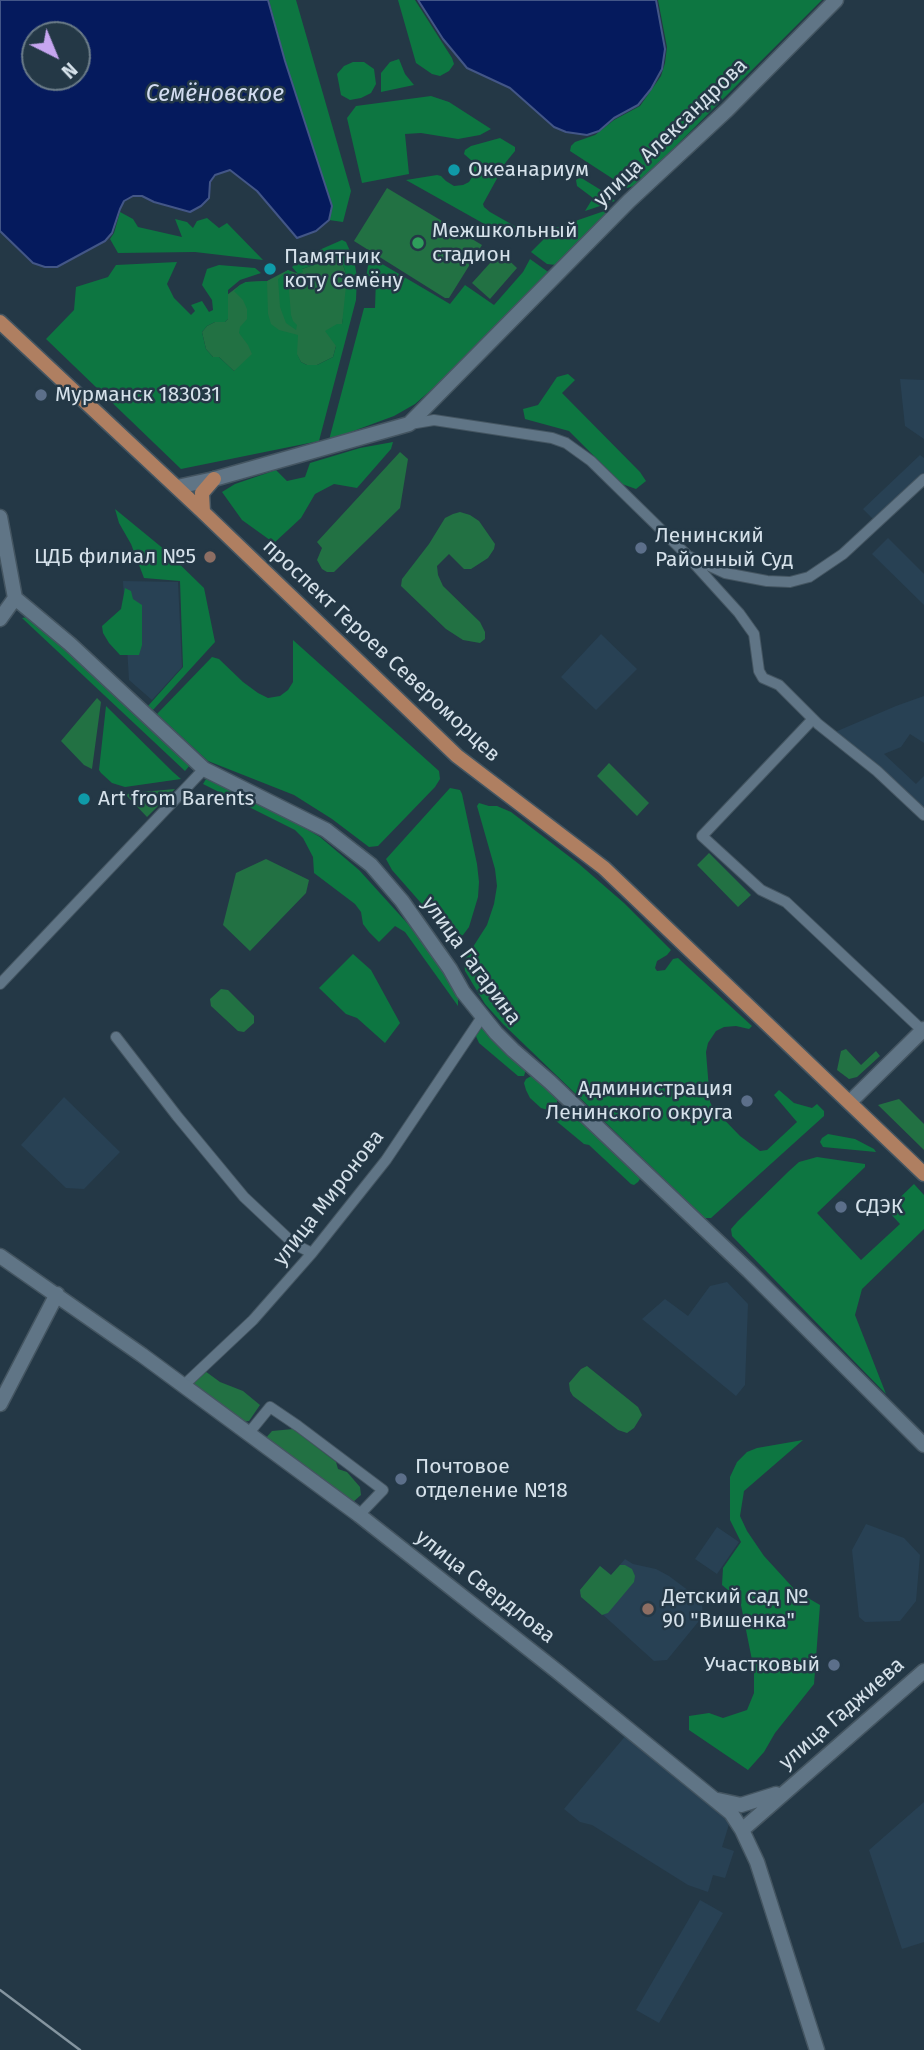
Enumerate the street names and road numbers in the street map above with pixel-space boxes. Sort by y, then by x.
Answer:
street label: улица Александрова [589,53,753,213]
street label: проспект Героев Североморцев [257,534,505,768]
street label: улица Гагарина [416,892,526,1030]
street label: улица Миронова [268,1125,390,1271]
street label: улица Свердлова [410,1525,560,1649]
street label: улица Гаджиева [774,1653,910,1775]

